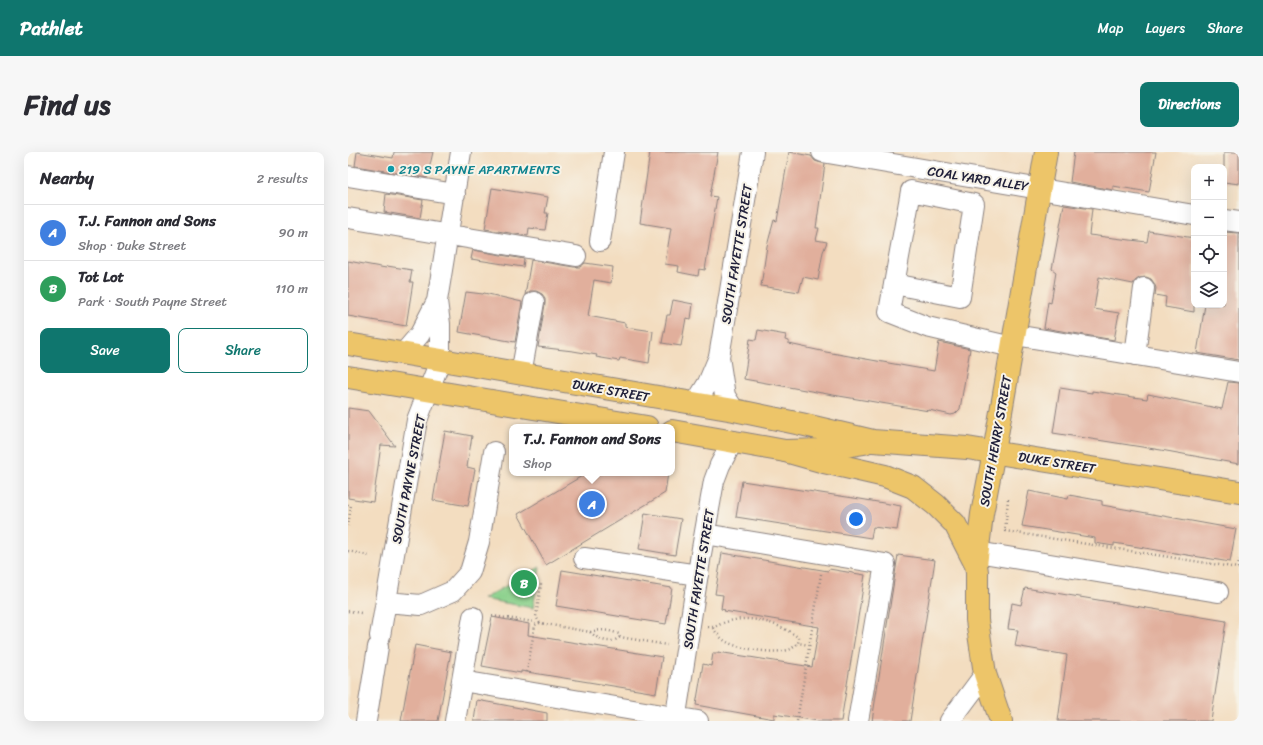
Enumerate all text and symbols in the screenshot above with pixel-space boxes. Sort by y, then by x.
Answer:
text: Pathlet [20,12,83,45]
text: Map [1098,16,1123,41]
text: Layers [1145,16,1185,41]
text: Share [1207,16,1243,41]
text: Find us [24,80,111,129]
button: Directions [1140,82,1239,127]
place label: 219 S PAYNE APARTMENTS [399,158,560,181]
street label: COAL YARD ALLEY [926,159,1031,198]
text: Nearby [40,163,94,193]
marker: 219 S PAYNE APARTMENTS [386,164,396,174]
map controls [1191,164,1227,308]
button: + [1191,164,1227,200]
text: 2 results [257,167,308,190]
street label: SOUTH FAYETTE STREET [714,182,759,325]
button: − [1191,200,1227,236]
text: T.J. Fannon and Sons [78,208,216,234]
text: A [49,221,57,244]
text: 90 m [278,221,308,244]
text: Shop · Duke Street [78,234,186,257]
button: locate [1191,236,1227,272]
text: Tot Lot [78,264,124,290]
button: layers [1191,272,1227,308]
text: B [49,277,57,300]
text: 110 m [275,277,308,300]
text: Park · South Payne Street [78,290,227,313]
button: Save [40,328,170,373]
button: Share [178,328,308,373]
street label: DUKE STREET [571,372,653,409]
street label: SOUTH HENRY STREET [973,373,1018,508]
street label: SOUTH PAYNE STREET [385,412,432,546]
popup [509,424,675,476]
text: T.J. Fannon and Sons [523,426,661,452]
street label: DUKE STREET [1017,445,1099,480]
text: Shop [523,452,552,475]
pin: A [579,489,605,519]
street label: SOUTH FAYETTE STREET [676,507,721,650]
your location [846,509,866,529]
pin: B [511,568,537,598]

